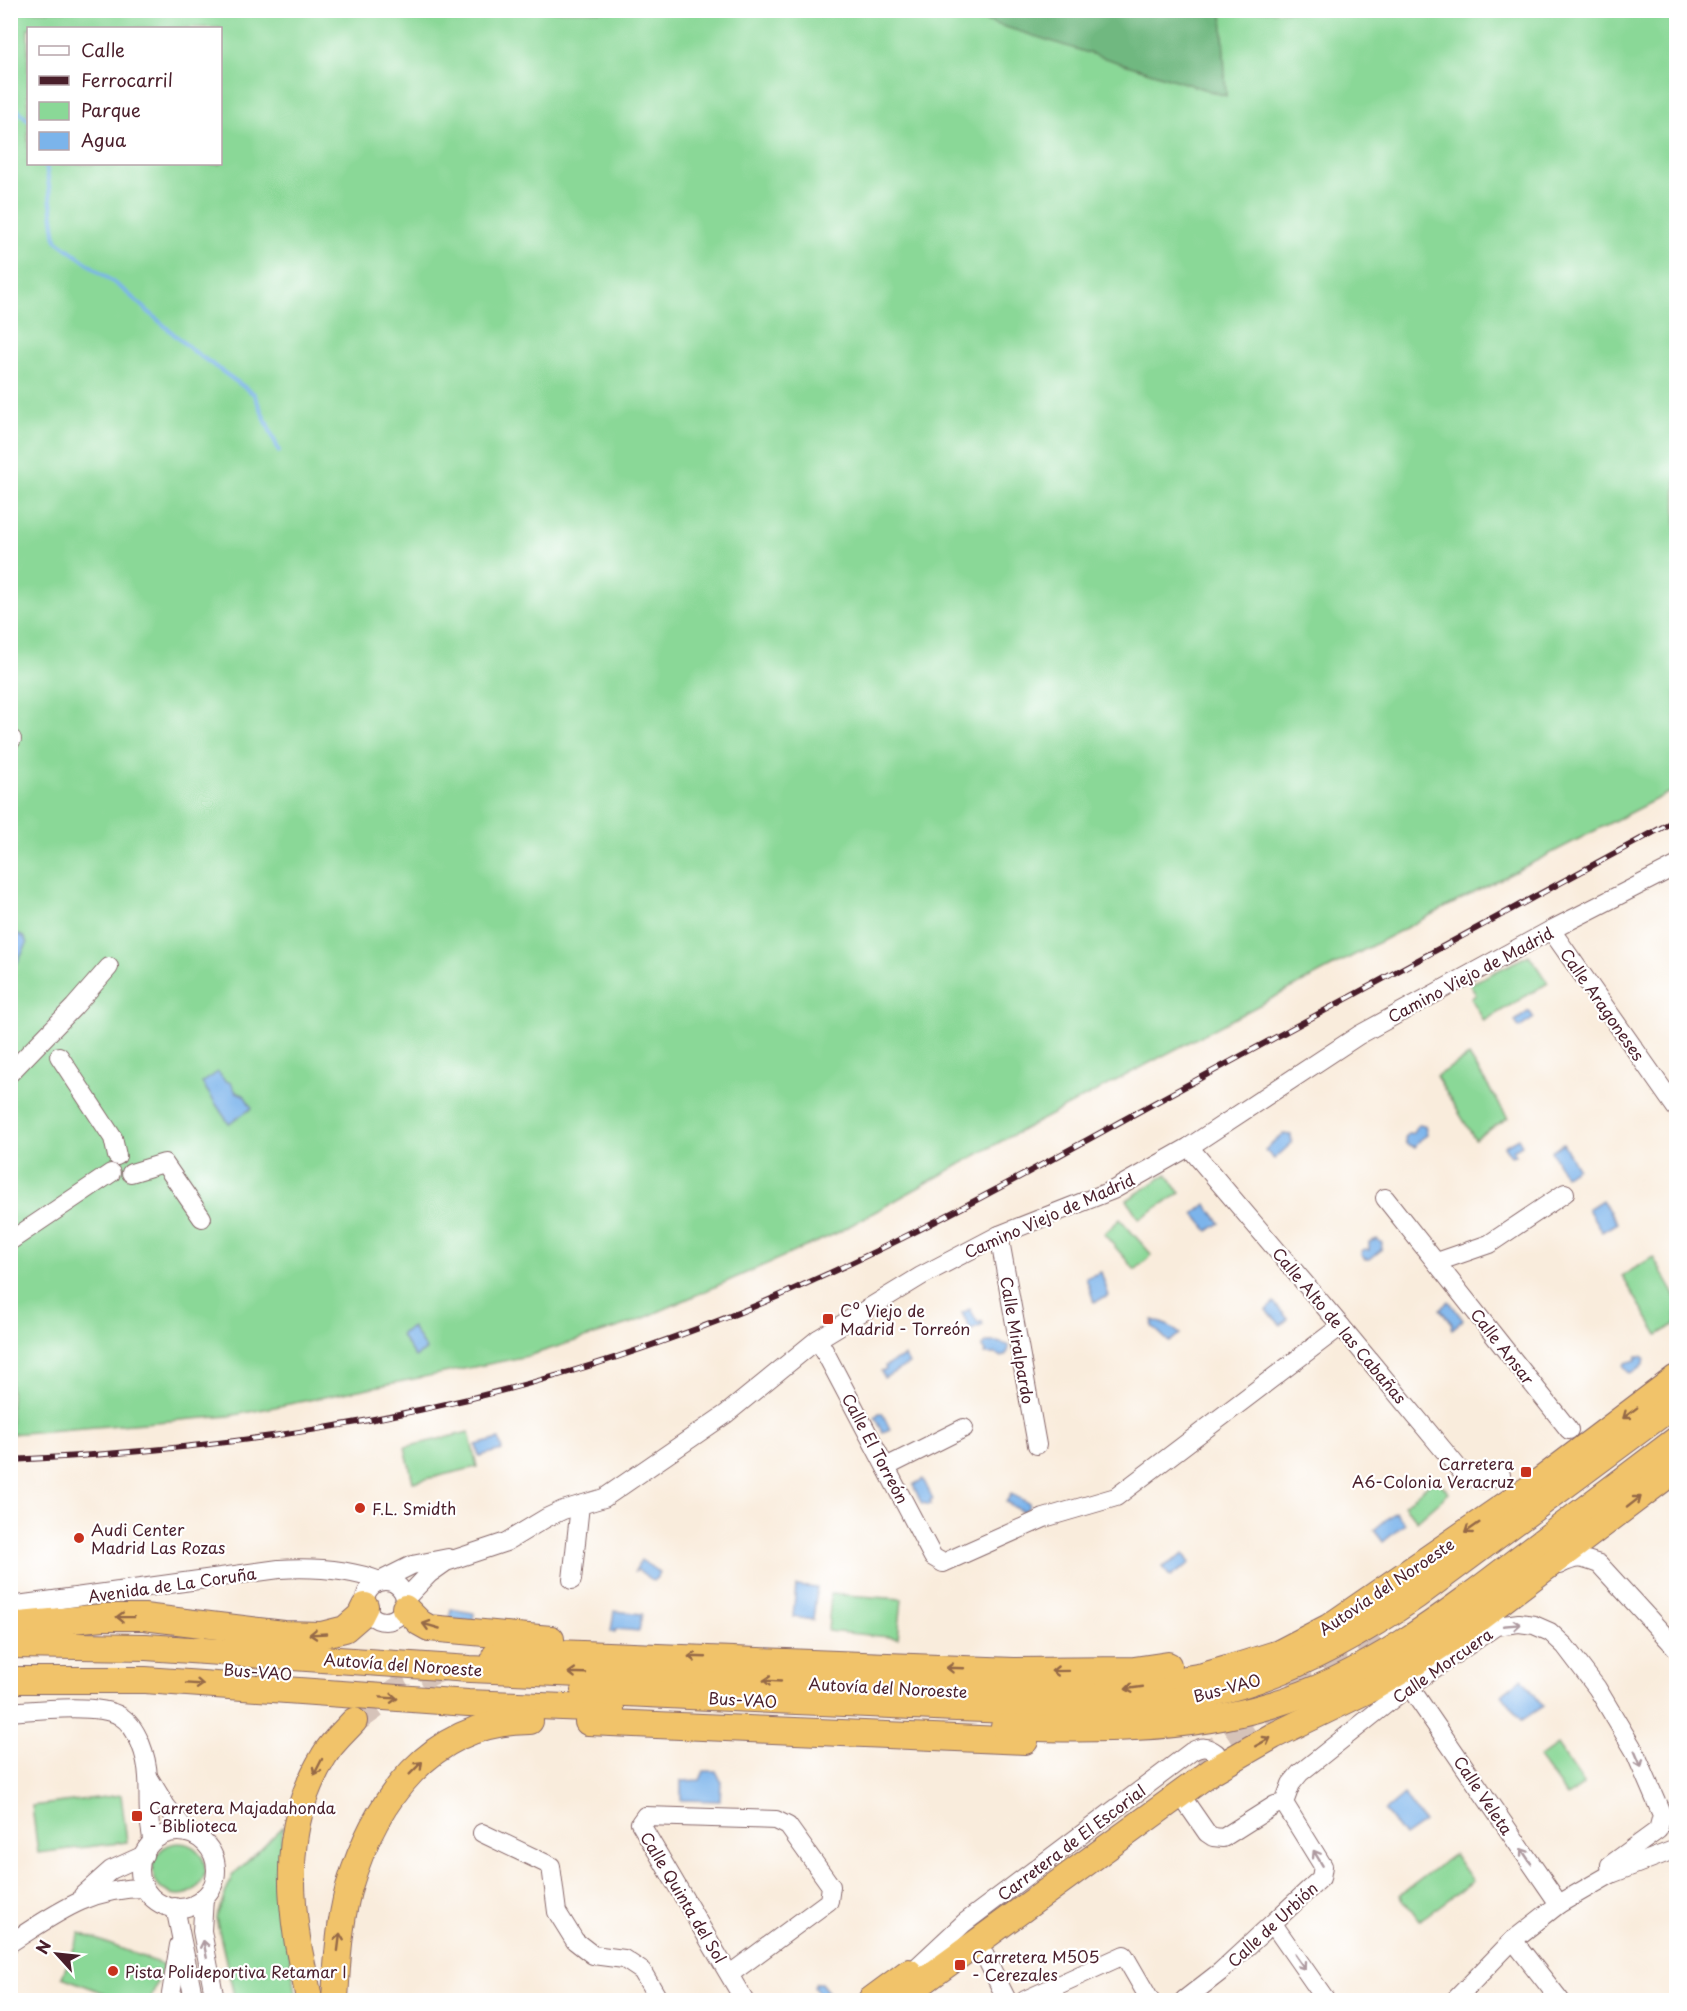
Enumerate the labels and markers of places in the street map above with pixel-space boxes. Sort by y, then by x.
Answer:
place label: Cº Viejo de Madrid - Torreón [840,1298,970,1340]
marker: Cº Viejo de Madrid - Torreón [821,1312,835,1326]
place label: Carretera A6-Colonia Veracruz [1352,1451,1514,1493]
marker: Carretera A6-Colonia Veracruz [1519,1465,1533,1479]
place label: F.L. Smidth [372,1496,456,1520]
marker: F.L. Smidth [353,1501,367,1515]
place label: Audi Center Madrid Las Rozas [91,1517,225,1559]
marker: Audi Center Madrid Las Rozas [72,1531,86,1545]
place label: Carretera Majadahonda - Biblioteca [149,1795,336,1837]
marker: Carretera Majadahonda - Biblioteca [130,1809,144,1823]
place label: Carretera M505 - Cerezales [972,1944,1100,1986]
marker: Carretera M505 - Cerezales [953,1958,967,1972]
place label: Pista Polideportiva Retamar I [125,1959,347,1983]
marker: Pista Polideportiva Retamar I [106,1964,120,1978]

